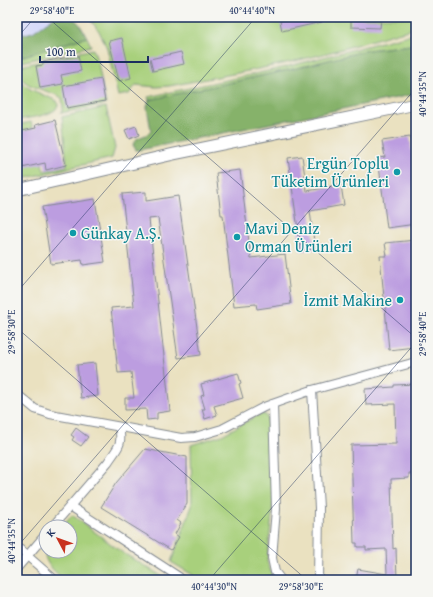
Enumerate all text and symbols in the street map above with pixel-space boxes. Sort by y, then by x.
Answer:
text: 29°58'40"E [30,3,74,18]
text: 40°44'40"N [229,3,275,18]
scale bar [40,38,148,64]
text: 100 m [46,43,76,60]
text: 40°44'35"N [415,71,430,117]
place label: Ergün Toplu Tüketim Ürünleri [271,151,390,193]
marker: Ergün Toplu Tüketim Ürünleri [392,167,402,177]
place label: Mavi Deniz Orman Ürünleri [245,216,353,258]
place label: Günkay A.Ş. [81,221,161,245]
marker: Günkay A.Ş. [68,228,78,238]
marker: Mavi Deniz Orman Ürünleri [232,232,242,242]
place label: İzmit Makine [304,288,392,312]
marker: İzmit Makine [395,295,405,305]
text: 29°58'30"E [4,310,19,354]
text: 29°58'40"E [415,312,430,356]
text: 40°44'35"N [4,518,19,564]
north arrow [38,519,78,559]
text: K [42,525,59,540]
text: 40°44'30"N [191,579,237,594]
text: 29°58'30"E [279,579,323,594]

